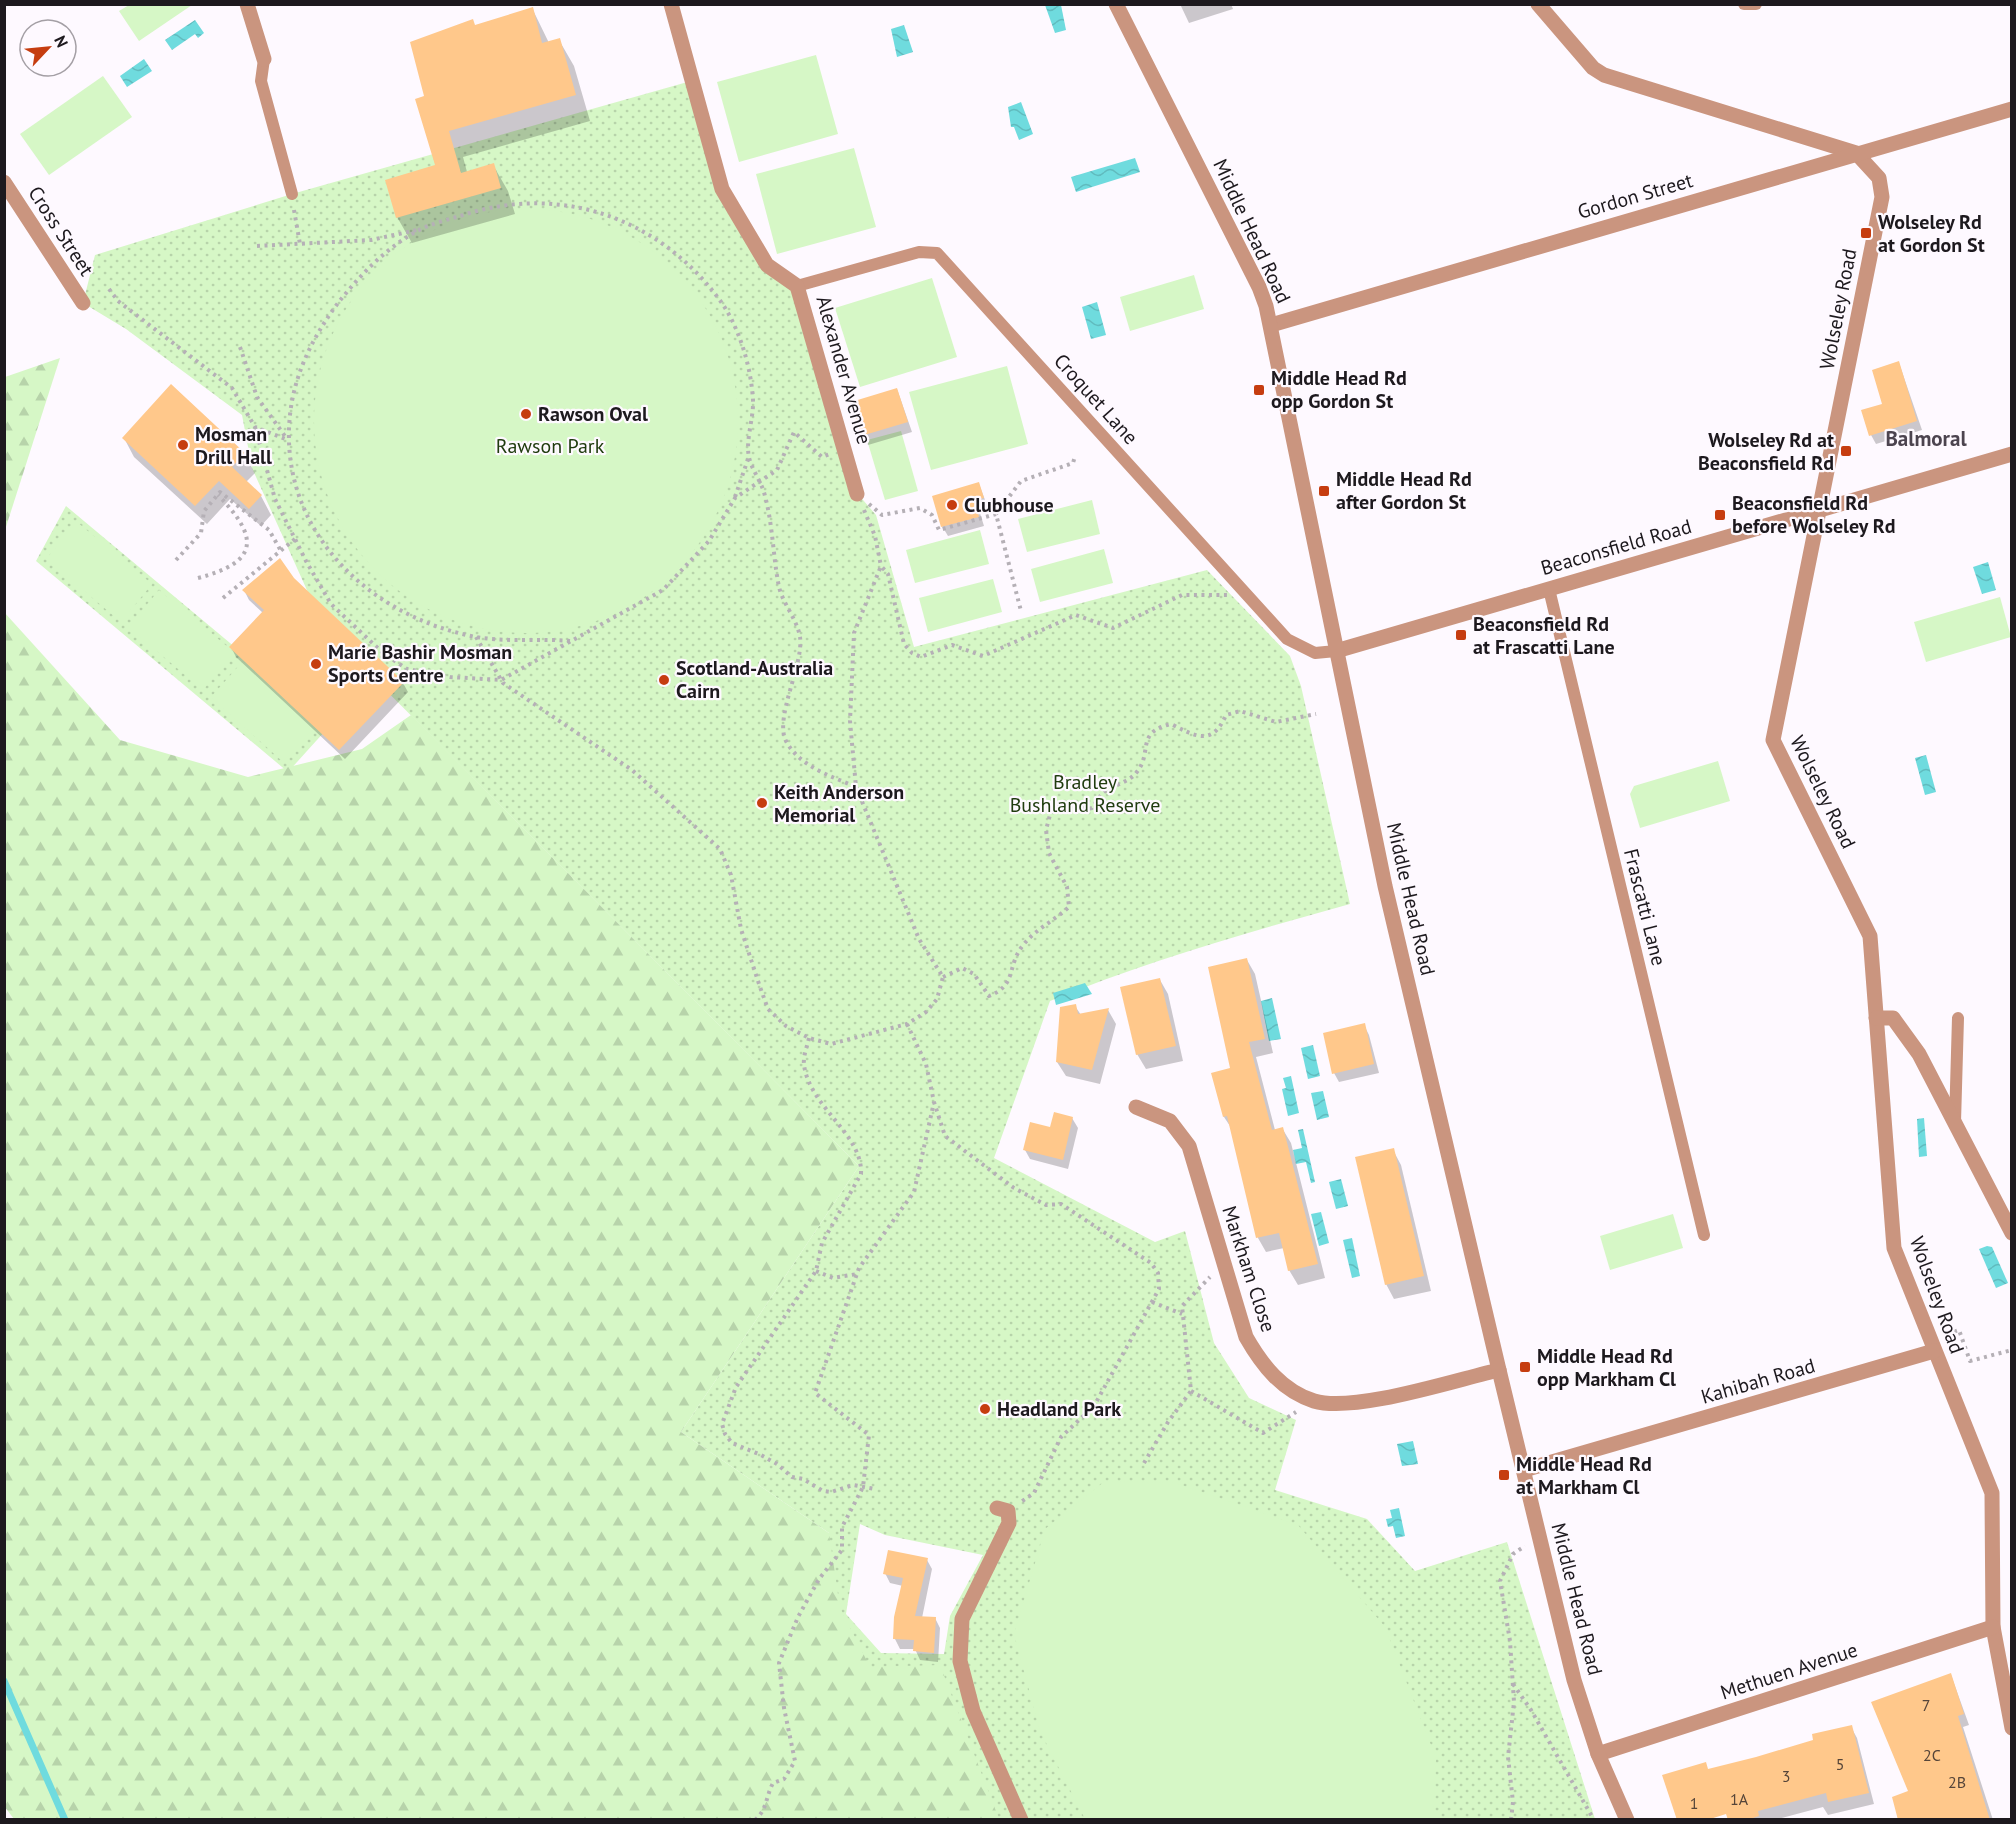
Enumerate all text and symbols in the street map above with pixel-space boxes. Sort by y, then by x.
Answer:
north arrow [18,18,78,78]
text: N [50,32,73,51]
street label: Middle Head Road [1207,155,1297,307]
street label: Gordon Street [1574,167,1696,225]
street label: Cross Street [22,181,100,281]
place label: Wolseley Rd at Gordon St [1878,209,1985,258]
marker: Wolseley Rd at Gordon St [1859,226,1873,240]
street label: Wolseley Road [1814,246,1862,372]
street label: Alexander Avenue [810,293,878,447]
street label: Croquet Lane [1048,348,1144,450]
place label: Middle Head Rd opp Gordon St [1271,365,1407,414]
marker: Middle Head Rd opp Gordon St [1252,383,1266,397]
place label: Rawson Oval [538,401,648,427]
marker: Rawson Oval [519,407,533,421]
place label: Mosman Drill Hall [195,421,272,470]
district label: Balmoral [1885,425,1967,452]
place label: Wolseley Rd at Beaconsfield Rd [1698,427,1834,476]
park label: Rawson Park [496,433,605,459]
marker: Mosman Drill Hall [176,438,190,452]
marker: Wolseley Rd at Beaconsfield Rd [1839,444,1853,458]
place label: Middle Head Rd after Gordon St [1336,466,1472,515]
marker: Middle Head Rd after Gordon St [1317,484,1331,498]
place label: Beaconsfield Rd before Wolseley Rd [1732,490,1896,539]
place label: Clubhouse [964,492,1054,518]
marker: Clubhouse [945,498,959,512]
marker: Beaconsfield Rd before Wolseley Rd [1713,508,1727,522]
street label: Beaconsfield Road [1538,513,1694,581]
place label: Beaconsfield Rd at Frascatti Lane [1473,611,1615,660]
marker: Beaconsfield Rd at Frascatti Lane [1454,628,1468,642]
place label: Marie Bashir Mosman Sports Centre [328,639,512,688]
place label: Scotland-Australia Cairn [676,655,833,704]
marker: Marie Bashir Mosman Sports Centre [309,657,323,671]
marker: Scotland-Australia Cairn [657,673,671,687]
street label: Wolseley Road [1784,731,1862,853]
park label: Bradley Bushland Reserve [1010,769,1160,818]
place label: Keith Anderson Memorial [774,779,904,828]
marker: Keith Anderson Memorial [755,796,769,810]
street label: Middle Head Road [1381,820,1441,978]
street label: Frascatti Lane [1618,846,1672,968]
street label: Markham Close [1216,1203,1282,1335]
street label: Wolseley Road [1904,1233,1970,1357]
place label: Middle Head Rd opp Markham Cl [1537,1343,1676,1392]
street label: Kahibah Road [1698,1352,1818,1410]
marker: Middle Head Rd opp Markham Cl [1518,1360,1532,1374]
place label: Headland Park [997,1396,1121,1422]
marker: Headland Park [978,1402,992,1416]
place label: Middle Head Rd at Markham Cl [1516,1451,1652,1500]
marker: Middle Head Rd at Markham Cl [1497,1468,1511,1482]
street label: Middle Head Road [1546,1520,1608,1678]
street label: Methuen Avenue [1717,1637,1861,1705]
house number: 7 [1922,1695,1930,1715]
house number: 2C [1923,1745,1941,1765]
house number: 5 [1836,1754,1844,1774]
house number: 3 [1782,1766,1790,1786]
house number: 2B [1948,1772,1966,1792]
house number: 1A [1730,1789,1749,1809]
house number: 1 [1690,1793,1698,1813]

